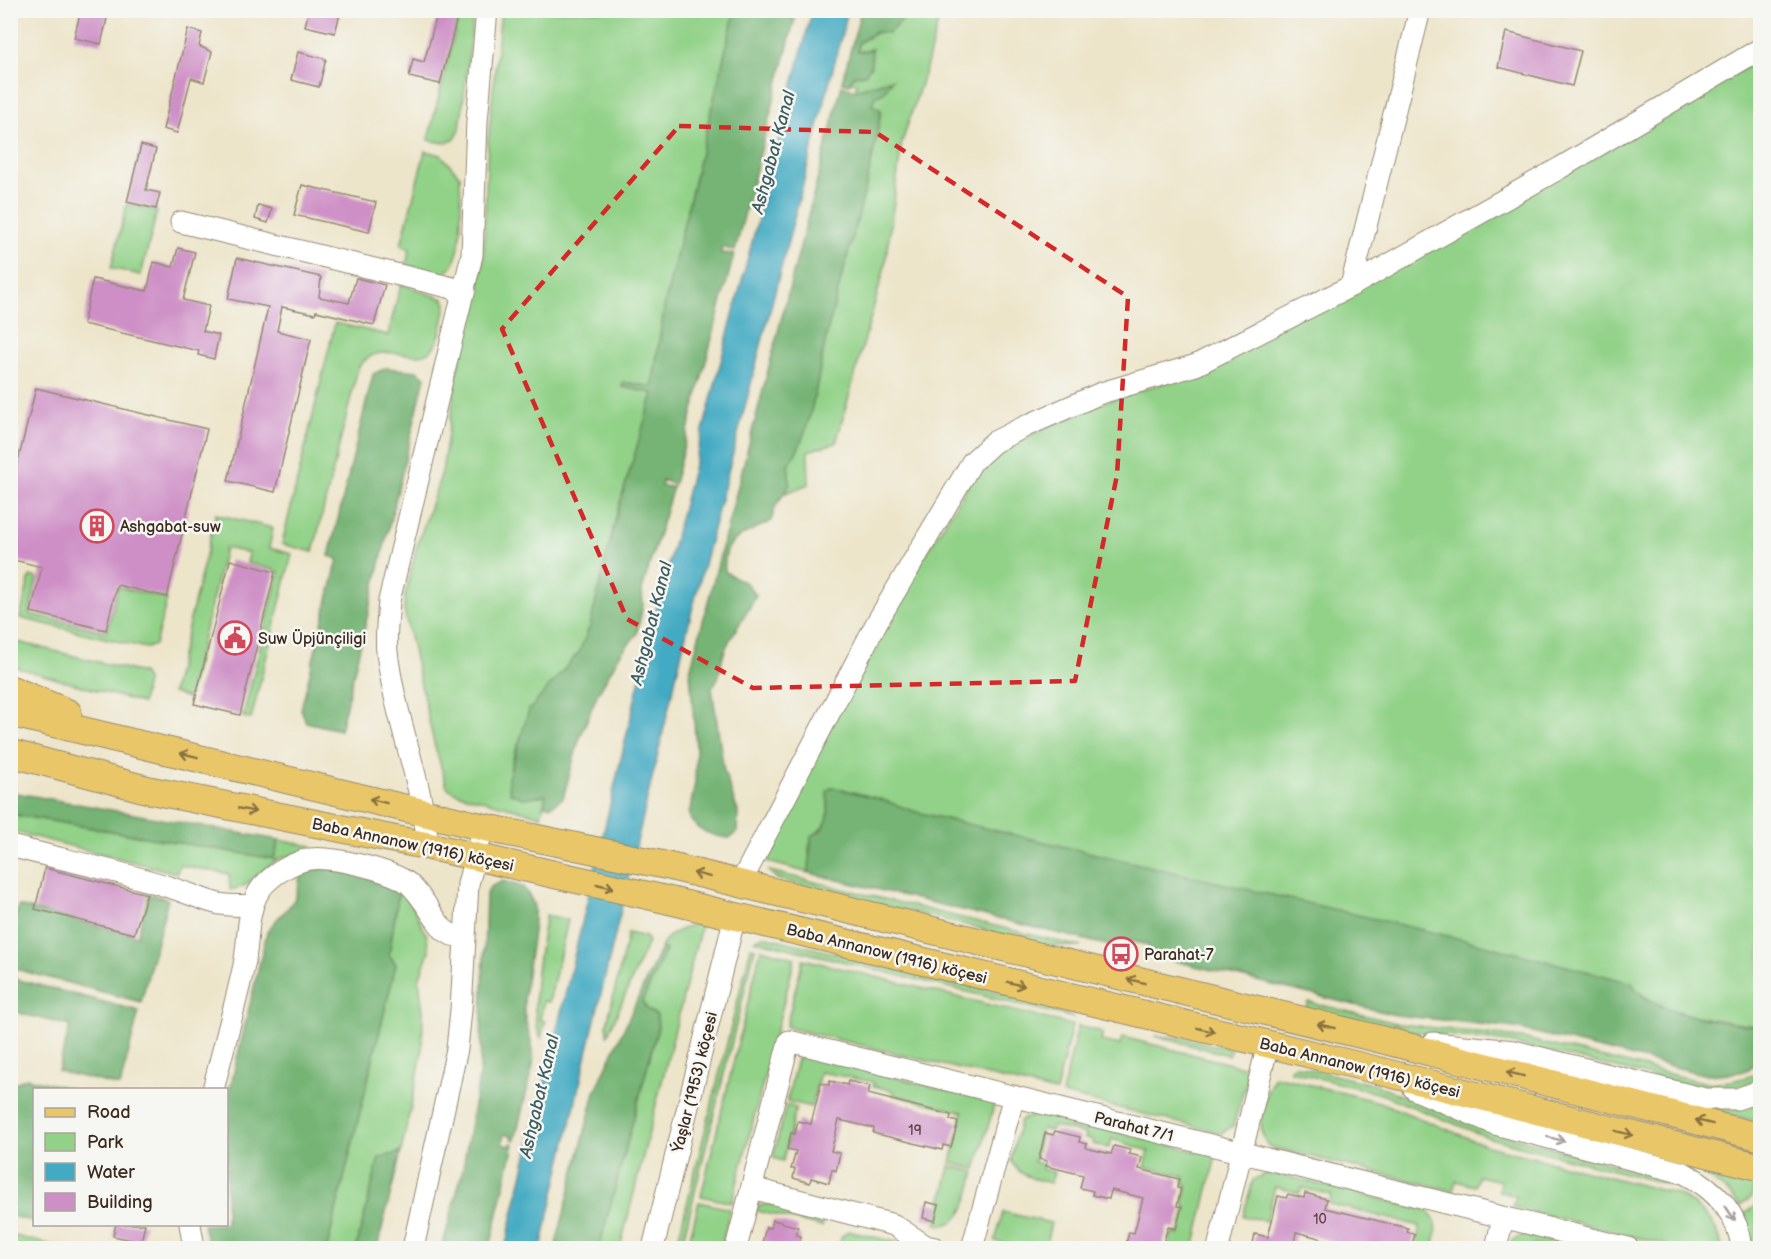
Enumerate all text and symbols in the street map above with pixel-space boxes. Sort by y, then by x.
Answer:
water label: Ashgabat Kanal [747,88,800,217]
building icon: Ashgabat-suw [79,508,115,544]
place label: Ashgabat-suw [120,518,221,537]
water label: Ashgabat Kanal [626,559,677,688]
public building icon: Suw Üpjünçiligi [217,620,253,656]
place label: Suw Üpjünçiligi [258,628,366,649]
one-way arrow [179,749,198,761]
one-way arrow [369,795,388,807]
one-way arrow [237,805,257,816]
street label: Baba Annanow (1916) köçesi [310,815,515,876]
one-way arrow [693,868,712,880]
one-way arrow [596,880,615,892]
street label: Baba Annanow (1916) köçesi [784,920,989,989]
bus stop icon: Parahat-7 [1103,936,1139,972]
place label: Parahat-7 [1144,946,1214,965]
one-way arrow [1127,974,1146,986]
one-way arrow [1007,978,1026,990]
street label: Ýaşlar (1953) köçesi [667,1010,722,1156]
one-way arrow [1317,1020,1336,1032]
one-way arrow [1196,1024,1215,1036]
water label: Ashgabat Kanal [515,1031,564,1161]
street label: Baba Annanow (1916) köçesi [1257,1034,1462,1103]
one-way arrow [1506,1067,1525,1079]
legend [33,1088,228,1226]
text: Road [87,1102,131,1123]
street label: Parahat 7/1 [1092,1108,1175,1146]
one-way arrow [1695,1116,1714,1128]
house number: 19 [908,1122,922,1139]
one-way arrow [1614,1128,1633,1139]
text: Park [87,1132,123,1153]
one-way arrow [1546,1134,1565,1146]
text: Water [87,1162,135,1183]
text: Building [87,1192,153,1213]
one-way arrow [1724,1205,1737,1222]
house number: 10 [1313,1211,1327,1228]

